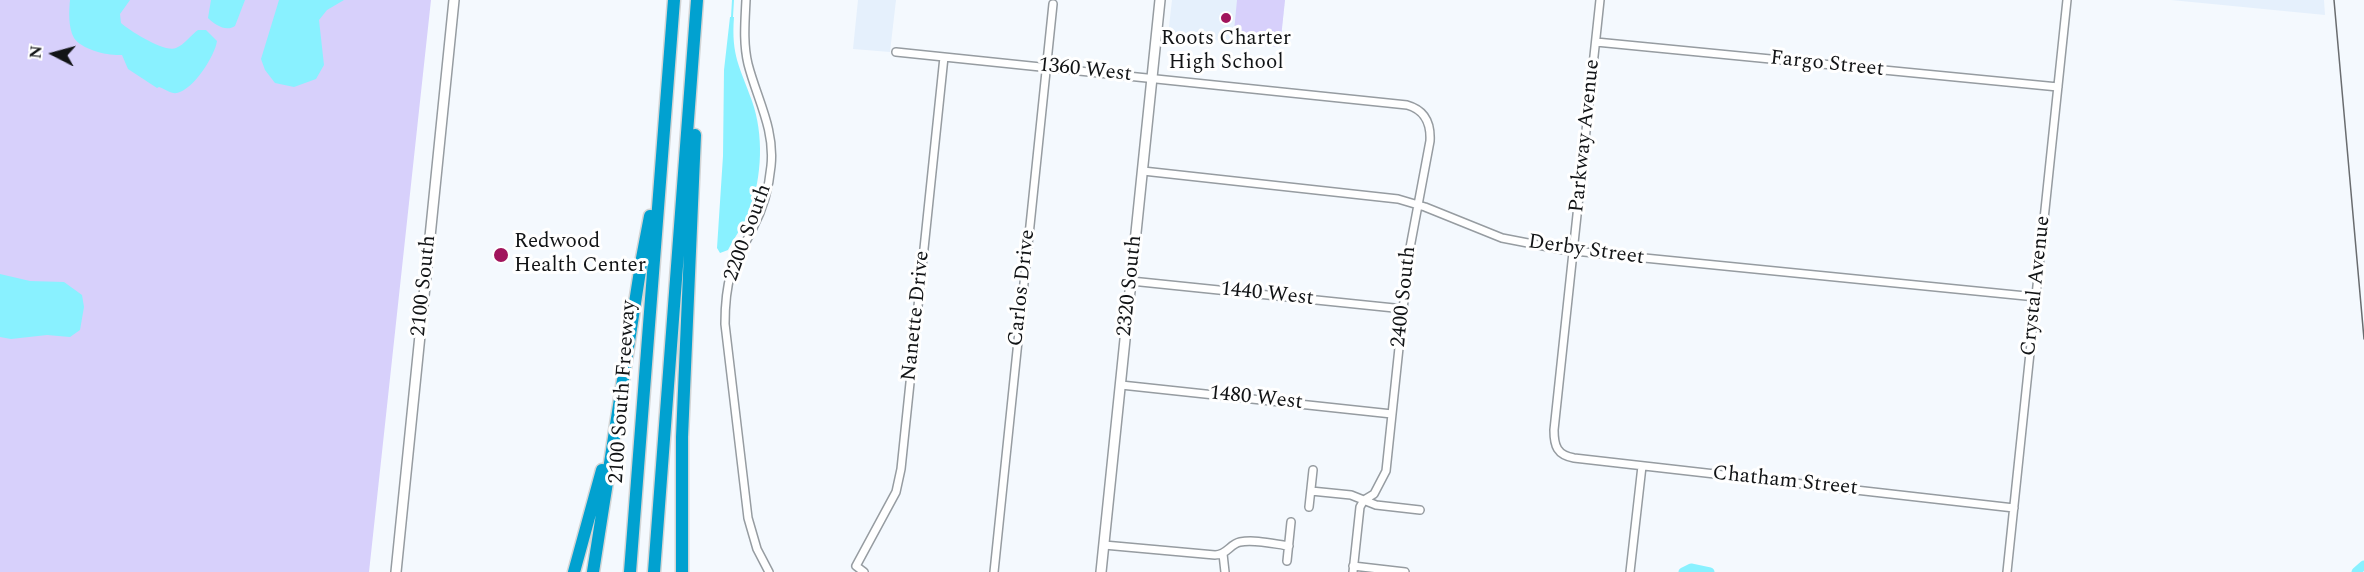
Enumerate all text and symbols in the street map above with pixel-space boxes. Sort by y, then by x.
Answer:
marker: Roots Charter High School [1219,11,1233,25]
north arrow [24,24,84,84]
place label: Roots Charter High School [1161,27,1291,77]
text: N [23,44,49,60]
street label: Fargo Street [1769,47,1885,83]
street label: 1360 West [1037,54,1133,88]
street label: Parkway Avenue [1565,58,1607,214]
street label: 2200 South [720,181,778,285]
street label: Crystal Avenue [2017,215,2057,357]
street label: Carlos Drive [1004,228,1042,348]
place label: Redwood Health Center [514,230,646,280]
street label: Derby Street [1526,230,1646,272]
street label: 2100 South [407,234,443,338]
street label: 2320 South [1113,234,1149,338]
street label: 2400 South [1387,245,1423,349]
marker: Redwood Health Center [492,246,510,264]
street label: Nanette Drive [898,250,936,382]
street label: 1440 West [1219,278,1315,312]
street label: 2100 South Freeway [605,299,643,485]
street label: 1480 West [1208,382,1304,416]
street label: Chatham Street [1711,462,1859,502]

